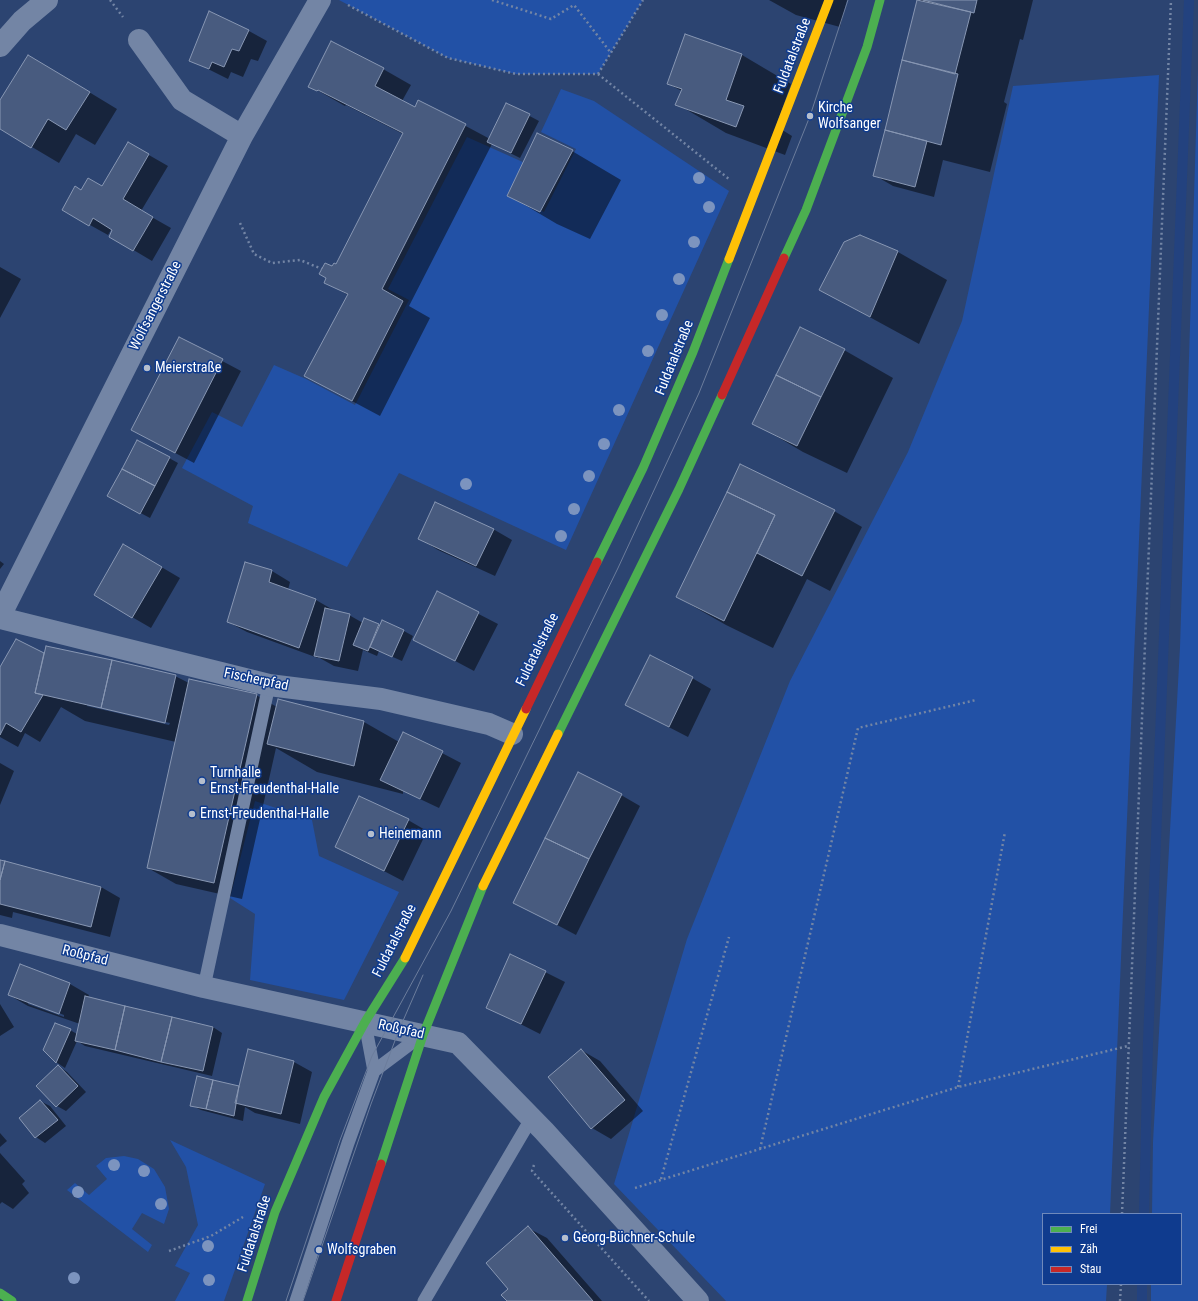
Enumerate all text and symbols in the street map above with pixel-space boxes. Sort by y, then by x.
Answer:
street label: Fuldatalstraße [771,16,815,96]
place label: Kirche Wolfsanger [818,100,881,132]
marker: Kirche Wolfsanger [805,111,815,121]
street label: Wolfsangerstraße [126,259,186,353]
street label: Fuldatalstraße [652,318,698,398]
place label: Meierstraße [155,360,221,376]
marker: Meierstraße [142,363,152,373]
street label: Fuldatalstraße [513,611,563,689]
street label: Fischerpfad [222,665,290,695]
place label: Turnhalle Ernst‐Freudenthal‐Halle [210,765,339,798]
marker: Turnhalle Ernst‐Freudenthal‐Halle [197,776,207,786]
place label: Ernst-Freudenthal-Halle [200,806,329,822]
marker: Ernst-Freudenthal-Halle [187,809,197,819]
place label: Heinemann [379,826,442,842]
marker: Heinemann [366,829,376,839]
street label: Fuldatalstraße [369,902,421,980]
street label: Roßpfad [60,942,110,970]
street label: Roßpfad [376,1017,426,1043]
street label: Fuldatalstraße [235,1194,275,1274]
legend [1042,1213,1182,1285]
text: Frei [1080,1222,1098,1236]
place label: Georg-Büchner-Schule [573,1230,695,1246]
marker: Georg-Büchner-Schule [560,1233,570,1243]
place label: Wolfsgraben [327,1242,396,1258]
text: Zäh [1080,1242,1098,1256]
marker: Wolfsgraben [314,1245,324,1255]
text: Stau [1080,1262,1101,1276]

